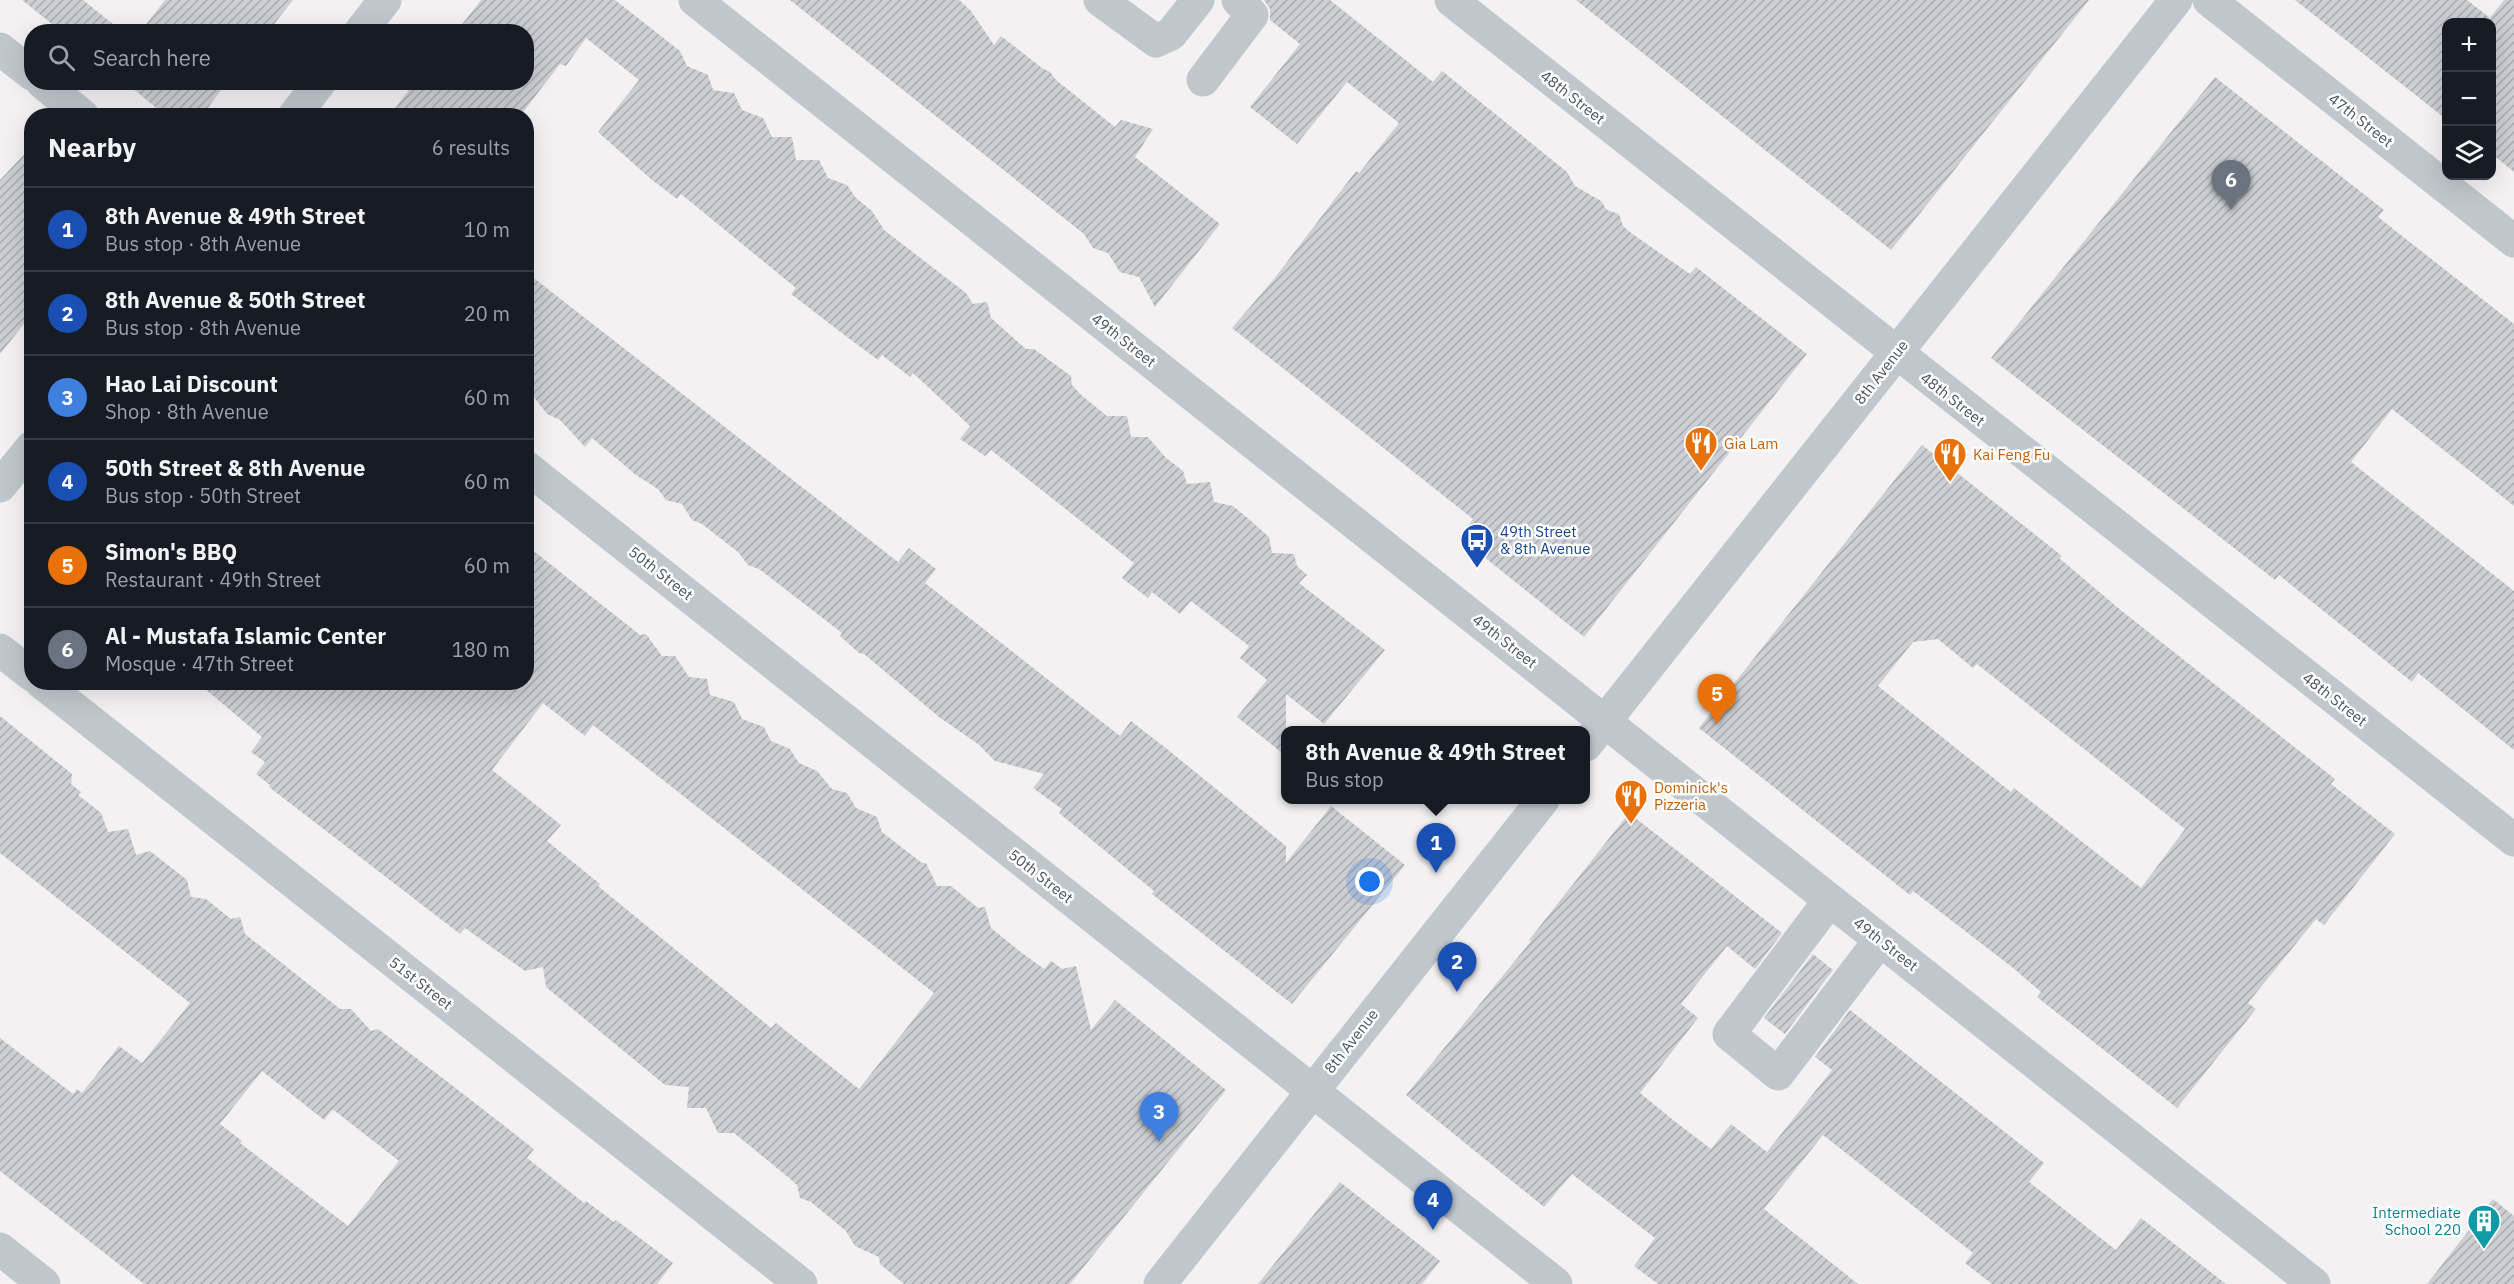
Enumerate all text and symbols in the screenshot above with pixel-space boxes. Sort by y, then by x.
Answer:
map controls [2442,18,2496,180]
button: + [2442,18,2496,72]
search box [24,24,534,90]
icon: search [45,41,78,74]
text: Search here [93,43,211,72]
street label: 48th Street [1537,66,1609,128]
button: − [2442,72,2496,126]
street label: 47th Street [2325,89,2397,151]
button: layers [2442,126,2496,180]
text: Nearby [48,130,136,164]
text: 6 results [432,134,510,161]
pin: 6 [2212,160,2250,210]
text: 8th Avenue & 49th Street [105,201,365,230]
text: 1 [62,216,74,243]
text: 10 m [464,216,510,243]
text: Bus stop · 8th Avenue [105,230,301,257]
text: 8th Avenue & 50th Street [105,285,365,314]
text: 2 [62,300,74,327]
text: 20 m [464,300,510,327]
street label: 49th Street [1088,309,1160,371]
text: Bus stop · 8th Avenue [105,314,301,341]
street label: 8th Avenue [1850,336,1912,408]
street label: 48th Street [1917,368,1989,430]
text: Hao Lai Discount [105,369,278,398]
text: 3 [62,384,74,411]
text: 60 m [464,384,510,411]
text: Shop · 8th Avenue [105,398,269,425]
restaurant icon: Gia Lam [1683,425,1719,472]
place label: Gia Lam [1724,434,1778,453]
restaurant icon: Kai Feng Fu [1932,436,1968,483]
place label: Kai Feng Fu [1973,445,2050,464]
text: 50th Street & 8th Avenue [105,453,365,482]
text: 4 [62,468,74,495]
text: 60 m [464,468,510,495]
text: Bus stop · 50th Street [105,482,301,509]
bus stop icon: 49th Street & 8th Avenue [1459,522,1495,569]
place label: 49th Street & 8th Avenue [1500,522,1590,558]
text: Simon's BBQ [105,537,237,566]
street label: 50th Street [625,542,697,604]
text: 5 [62,552,74,579]
text: 60 m [464,552,510,579]
text: Restaurant · 49th Street [105,566,321,593]
street label: 49th Street [1469,610,1541,672]
text: Al - Mustafa Islamic Center [105,621,386,650]
text: 6 [62,636,74,663]
text: 180 m [452,636,510,663]
text: Mosque · 47th Street [105,650,294,677]
street label: 48th Street [2299,668,2371,730]
pin: 5 [1698,674,1736,724]
popup [1281,726,1590,804]
text: 8th Avenue & 49th Street [1305,737,1566,766]
text: Bus stop [1305,766,1384,793]
restaurant icon: Dominick's Pizzeria [1613,778,1649,825]
place label: Dominick's Pizzeria [1654,778,1728,814]
pin: 1 [1416,824,1456,873]
street label: 50th Street [1005,845,1077,907]
your location [1355,867,1384,896]
street label: 49th Street [1850,913,1922,975]
pin: 2 [1438,942,1476,992]
street label: 51st Street [386,952,456,1014]
street label: 8th Avenue [1320,1005,1382,1077]
pin: 3 [1140,1092,1178,1142]
pin: 4 [1414,1180,1452,1230]
place label: Intermediate School 220 [2372,1203,2461,1239]
building icon: Intermediate School 220 [2466,1203,2502,1250]

